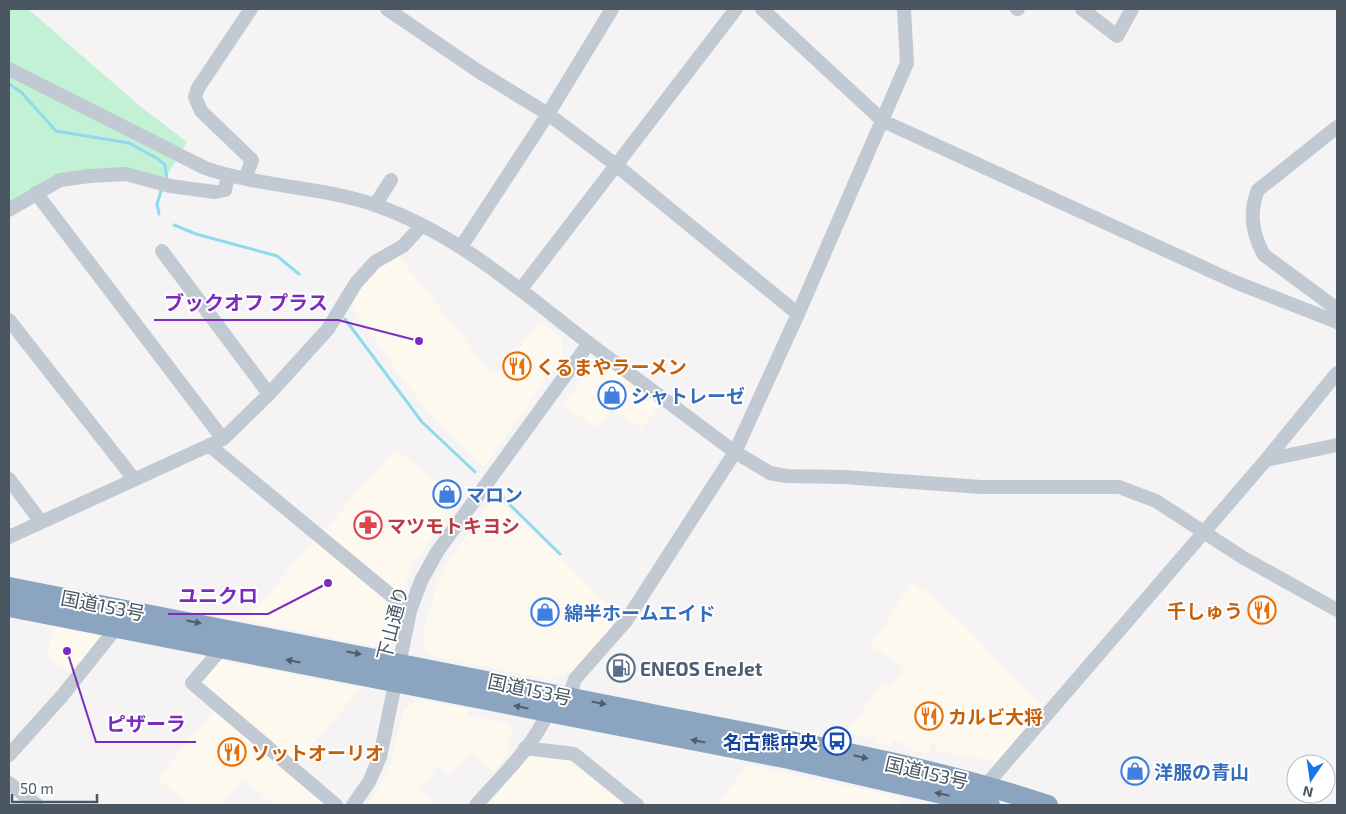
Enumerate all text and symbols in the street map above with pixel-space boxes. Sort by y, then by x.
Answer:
callout: ブックオフ プラス [154,285,338,320]
text: ブックオフ プラス [164,290,328,314]
restaurant icon: くるまやラーメン [502,351,532,381]
place label: くるまやラーメン [536,355,687,378]
shop icon: シャトレーゼ [597,380,627,410]
place label: シャトレーゼ [631,384,745,407]
shop icon: マロン [432,479,462,509]
place label: マロン [466,483,523,506]
pharmacy icon: マツモトキヨシ [353,510,383,540]
place label: マツモトキヨシ [387,514,520,537]
callout: ユニクロ [168,579,268,614]
text: ユニクロ [178,583,258,607]
street label: 下山通り [372,583,412,663]
street label: 国道153号 [59,586,147,624]
restaurant icon: 千しゅう [1247,595,1277,625]
shop icon: 綿半ホームエイド [530,597,560,627]
place label: 千しゅう [1167,599,1243,622]
place label: 綿半ホームエイド [564,601,715,624]
one-way arrow [186,619,202,627]
one-way arrow [346,650,362,658]
fuel station icon: ENEOS EneJet [606,653,636,683]
one-way arrow [286,657,301,665]
place label: ENEOS EneJet [640,657,763,680]
street label: 国道153号 [486,669,574,709]
one-way arrow [591,699,606,707]
restaurant icon: カルビ大将 [914,701,944,731]
one-way arrow [513,702,529,710]
place label: カルビ大将 [948,705,1043,728]
callout: ピザーラ [96,707,196,742]
text: ピザーラ [106,711,186,735]
bus stop icon: 名古熊中央 [822,726,852,756]
place label: 名古熊中央 [723,730,818,753]
restaurant icon: ソットオーリオ [217,737,247,767]
one-way arrow [691,737,706,745]
place label: ソットオーリオ [251,741,384,764]
street label: 国道153号 [883,751,971,793]
one-way arrow [853,753,868,761]
north arrow [1286,754,1336,804]
shop icon: 洋服の青山 [1120,756,1150,786]
place label: 洋服の青山 [1154,760,1249,783]
scale bar [12,772,98,804]
text: 50 m [20,779,54,797]
text: N [1301,783,1315,802]
one-way arrow [935,790,950,798]

